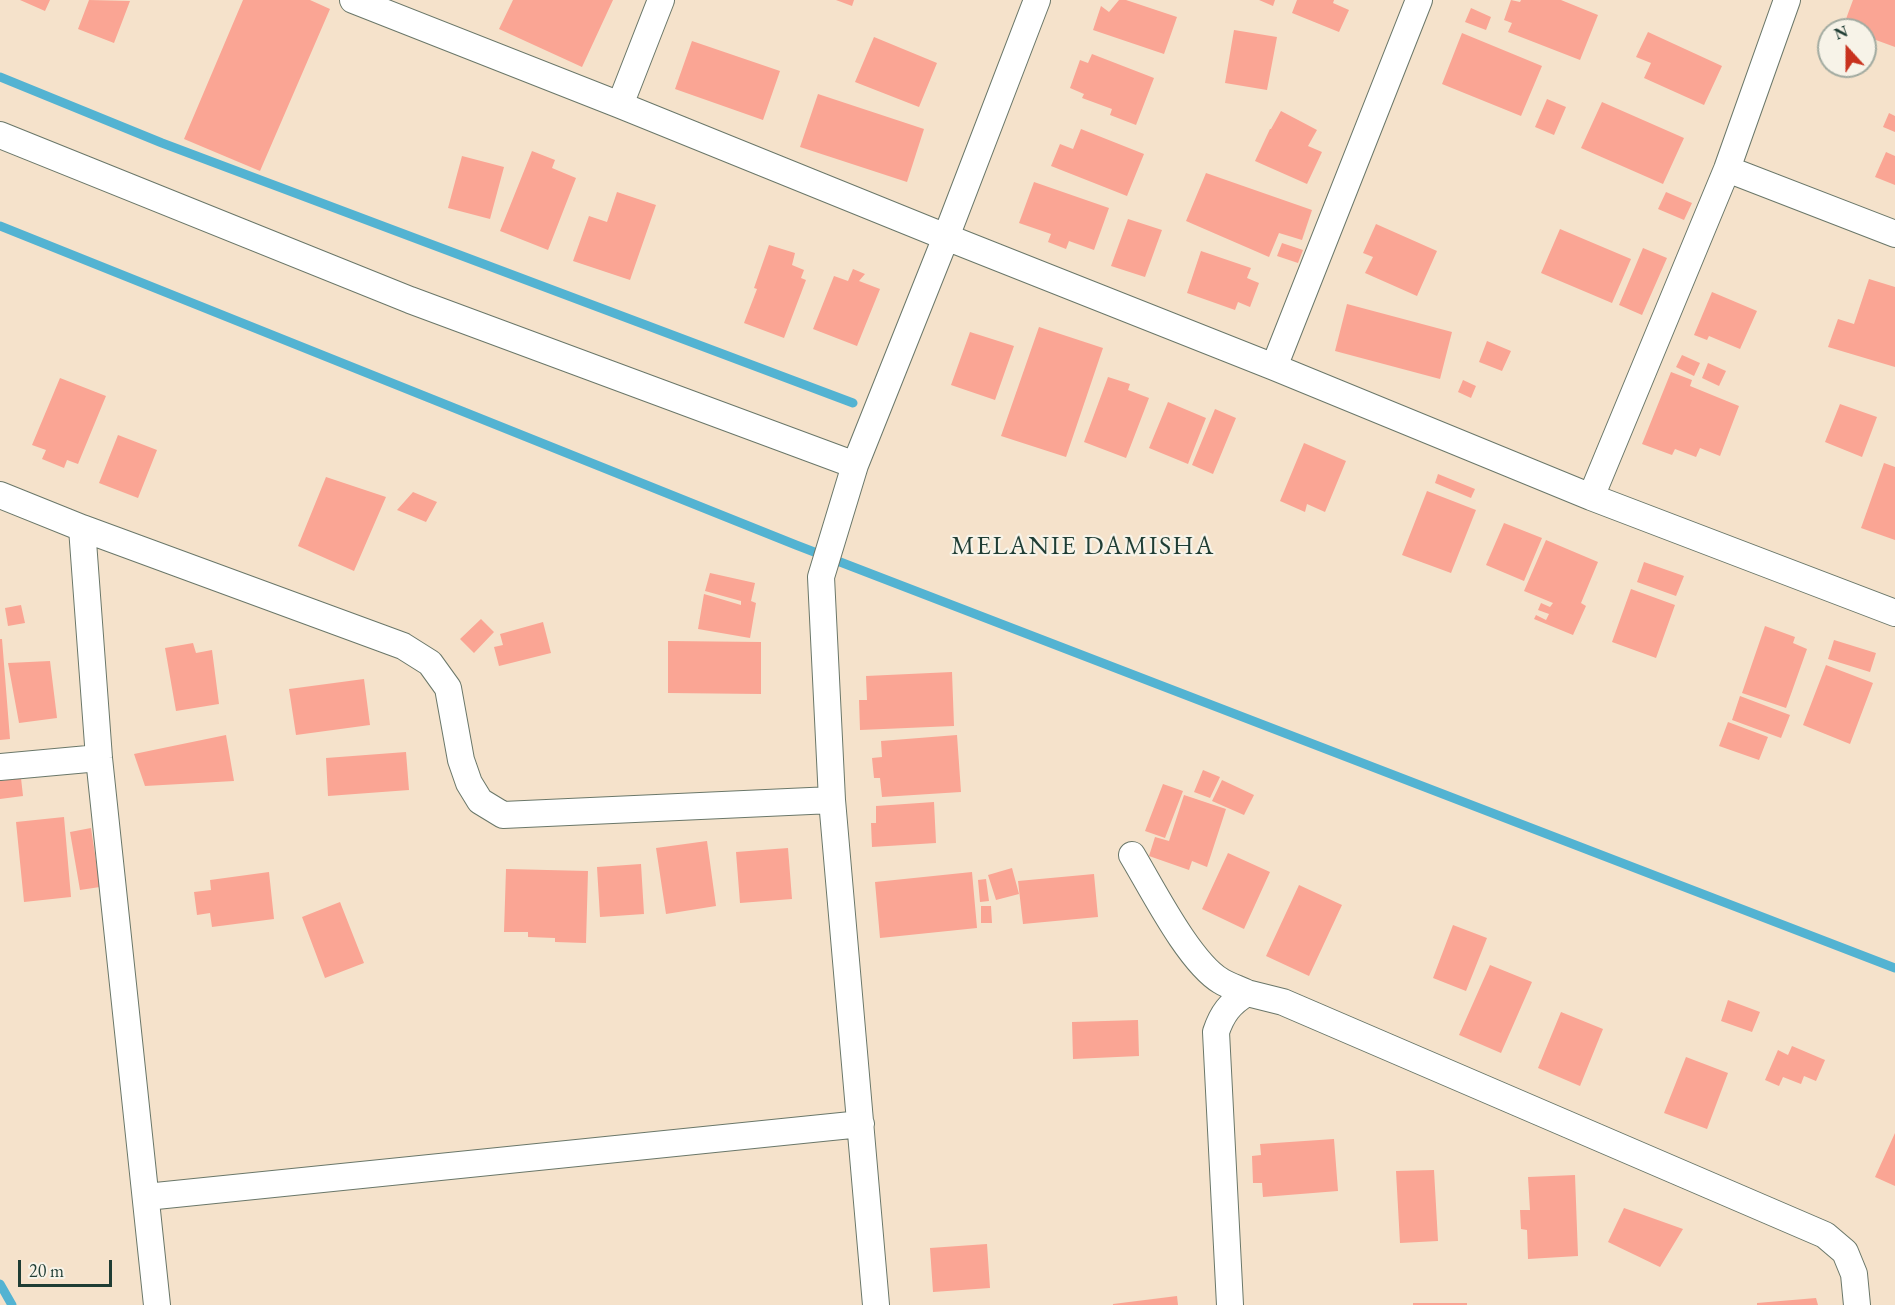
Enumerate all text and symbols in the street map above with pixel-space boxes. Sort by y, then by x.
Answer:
north arrow [1817,18,1877,78]
text: N [1831,20,1851,45]
district label: MELANIE DAMISHA [951,531,1215,563]
scale bar [21,1248,116,1286]
text: 20 m [29,1259,64,1282]

